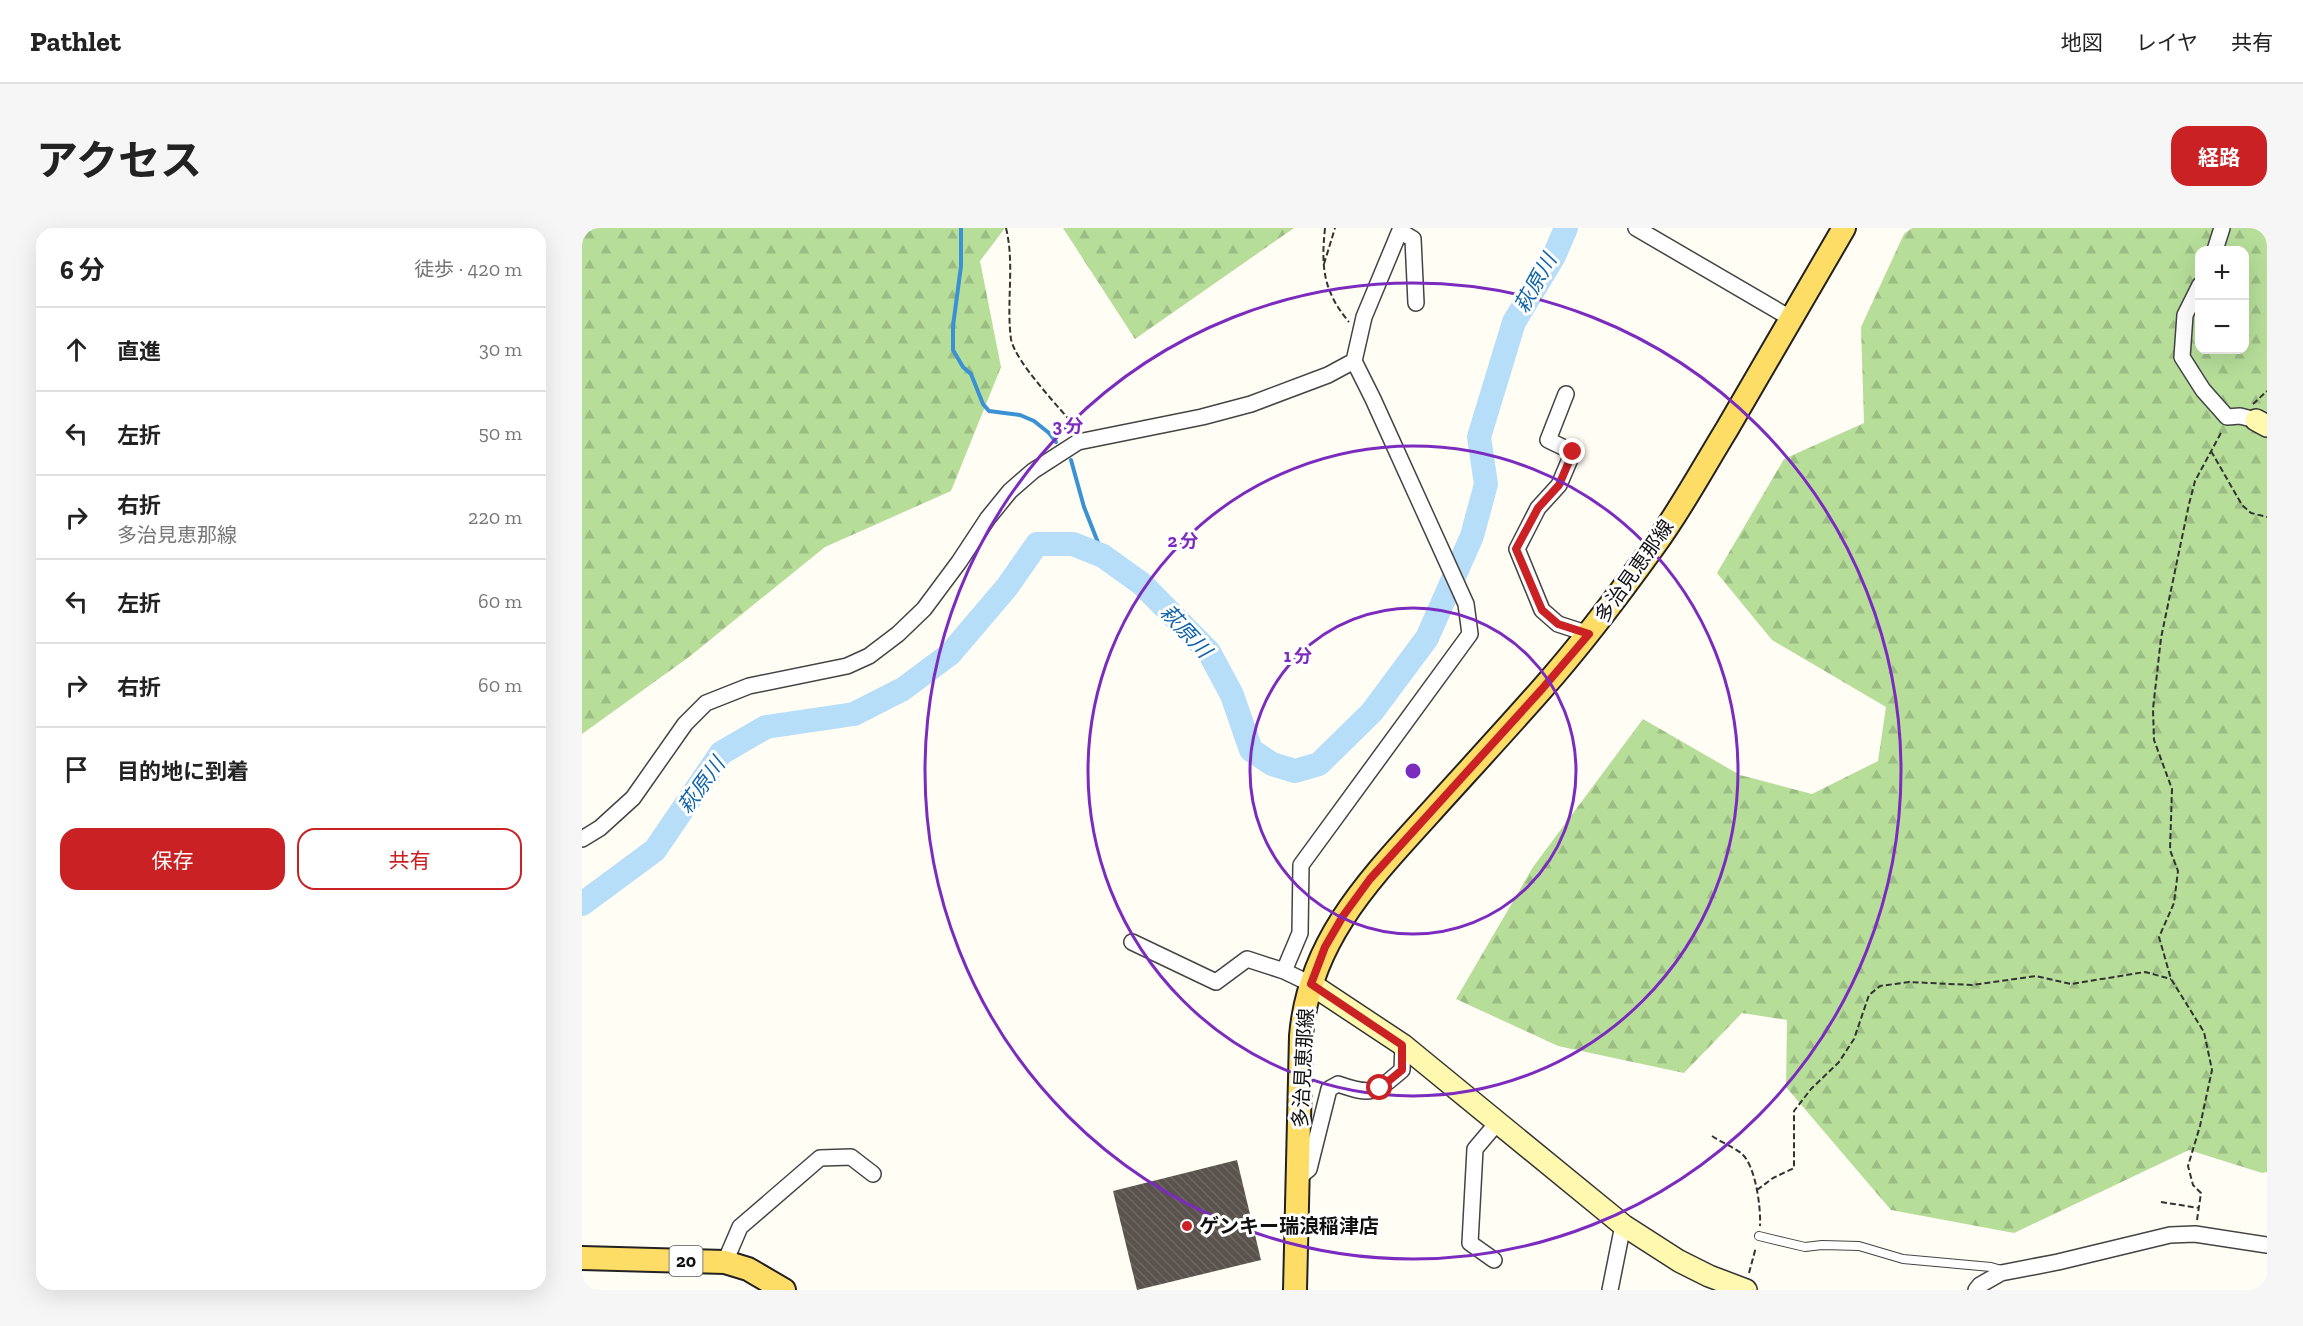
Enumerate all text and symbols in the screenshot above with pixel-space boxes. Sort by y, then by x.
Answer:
text: Pathlet [30,25,121,58]
text: 地図 [2061,30,2103,55]
text: レイヤ [2136,30,2198,55]
text: 共有 [2231,30,2273,55]
button: 経路 [2171,126,2267,186]
text: アクセス [36,135,202,186]
map controls [2195,246,2249,354]
button: + [2195,246,2249,300]
water label: 萩原川 [1509,248,1562,317]
text: 6 分 [60,254,105,286]
text: 徒歩 · 420 m [414,257,522,281]
button: − [2195,300,2249,354]
icon: ahead [60,333,93,366]
text: 30 m [479,337,522,361]
text: 直進 [117,338,161,365]
text: 3 分 [1053,415,1083,437]
icon: left [60,417,93,450]
text: 50 m [478,421,522,445]
text: 左折 [117,422,161,449]
route end [1559,438,1585,464]
text: 右折 [117,492,161,519]
icon: right [60,501,93,534]
text: 220 m [468,505,522,529]
street label: 多治見恵那線 [1590,515,1678,627]
text: 多治見恵那線 [117,523,237,547]
text: 2 分 [1167,530,1199,552]
icon: left [60,585,93,618]
text: 60 m [478,589,522,613]
text: 左折 [117,590,161,617]
water label: 萩原川 [1155,599,1218,664]
text: 1 分 [1284,645,1312,667]
icon: right [60,669,93,702]
text: 60 m [478,673,522,697]
text: 右折 [117,674,161,701]
water label: 萩原川 [672,751,731,818]
icon: arrive [60,753,93,786]
text: 目的地に到着 [117,758,249,785]
centre of rings [1403,761,1423,781]
button: 保存 [60,828,285,890]
button: 共有 [297,828,522,890]
street label: 多治見恵那線 [1288,1007,1318,1129]
route start [1366,1074,1392,1100]
place label: ゲンキー瑞浪稲津店 [1199,1214,1379,1238]
marker: ゲンキー瑞浪稲津店 [1180,1219,1194,1233]
road number: 20 [670,1246,702,1276]

